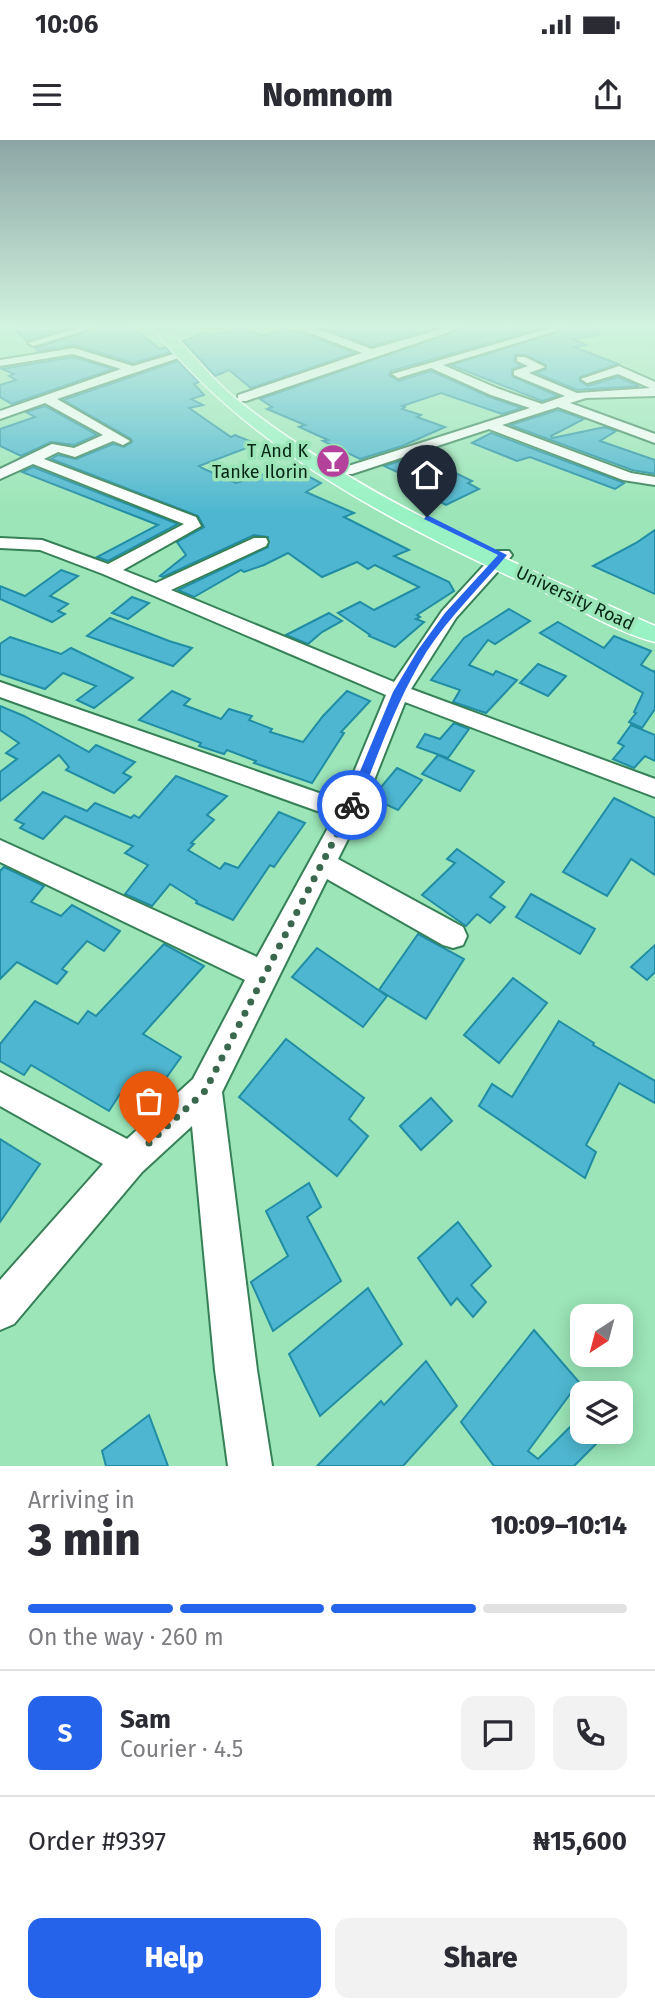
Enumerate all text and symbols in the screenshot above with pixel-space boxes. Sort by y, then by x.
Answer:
text: 10:06 [35,9,98,40]
icon: menu [28,76,66,114]
text: Nomnom [262,76,393,114]
icon: share [589,76,627,114]
place label: T And K Tanke Ilorin [212,440,308,483]
bar icon: T And K Tanke Ilorin [314,442,352,480]
pin [397,445,457,517]
icon: home [408,456,446,494]
street label: University Road [512,561,638,635]
courier [317,770,387,840]
icon: bike [333,786,371,824]
pin [119,1071,179,1143]
icon: bag [130,1082,168,1120]
north arrow [570,1304,634,1367]
map controls [570,1304,633,1444]
button: layers [570,1381,633,1444]
text: Arriving in [28,1486,135,1514]
text: 10:09–10:14 [491,1510,627,1541]
text: 3 min [28,1512,141,1567]
text: On the way · 260 m [28,1623,224,1651]
button: chat [461,1696,535,1770]
button: phone [553,1696,627,1770]
text: Sam [120,1704,171,1735]
text: S [58,1718,72,1749]
text: Courier · 4.5 [120,1735,243,1763]
text: Order #9397 [28,1826,166,1857]
text: ₦15,600 [533,1826,627,1857]
button: Help [28,1918,321,1998]
button: Share [335,1918,627,1998]

